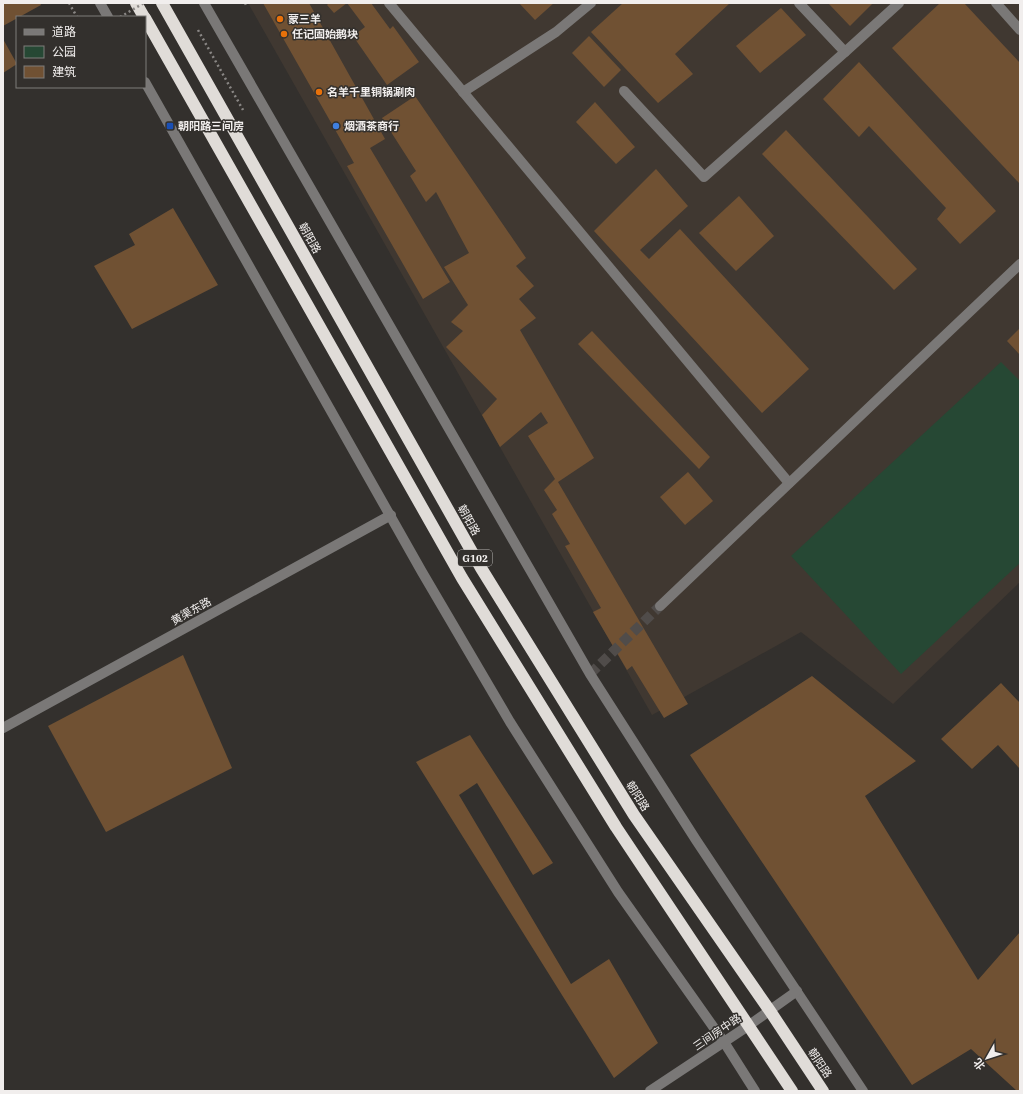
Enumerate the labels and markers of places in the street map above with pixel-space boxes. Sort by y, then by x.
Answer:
place label: 蒙三羊 [288,12,321,26]
marker: 蒙三羊 [275,14,285,24]
place label: 任记固始鹅块 [292,27,358,41]
marker: 任记固始鹅块 [279,29,289,39]
place label: 名羊千里铜锅涮肉 [327,85,415,99]
marker: 名羊千里铜锅涮肉 [314,87,324,97]
place label: 朝阳路三间房 [178,119,244,133]
place label: 烟酒茶商行 [344,119,399,133]
marker: 朝阳路三间房 [165,121,175,131]
marker: 烟酒茶商行 [331,121,341,131]

